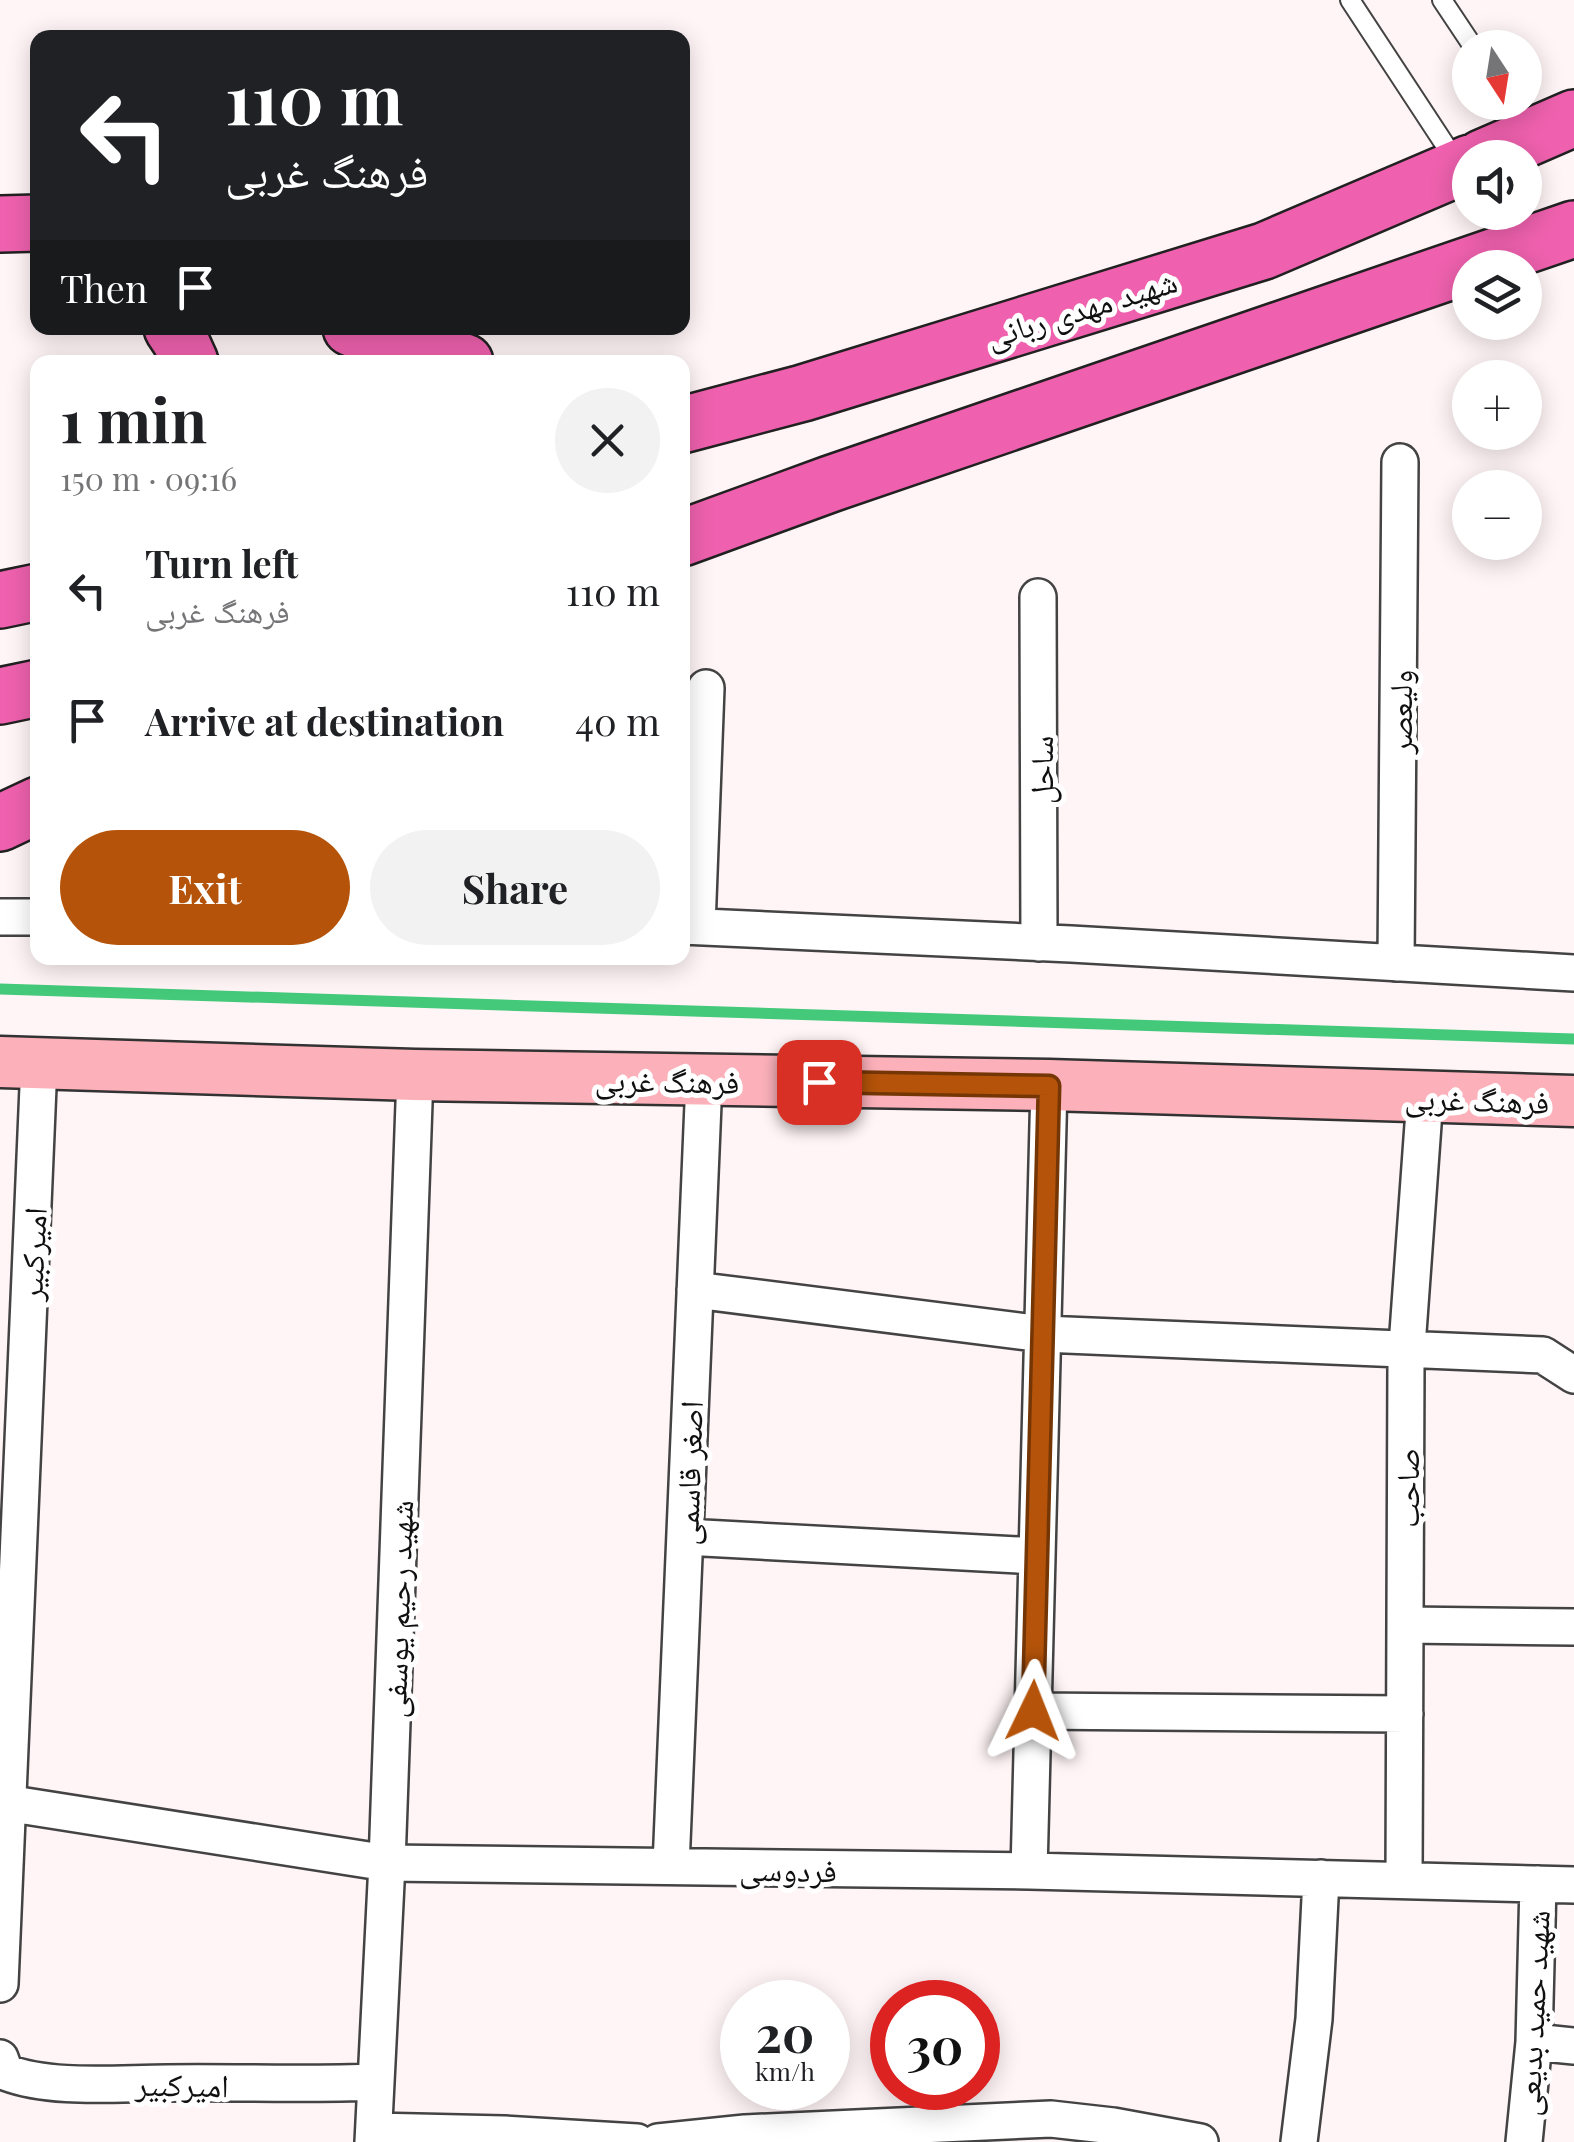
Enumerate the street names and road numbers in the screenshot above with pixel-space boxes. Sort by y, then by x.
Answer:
street label: شهید مهدی ربانی [980,258,1182,357]
street label: ولیعصر [1377,670,1420,755]
street label: ساحل [1018,736,1062,804]
street label: فرهنگ غربی [594,1056,740,1103]
street label: فرهنگ غربی [1404,1074,1550,1123]
street label: امیرکبیر [7,1206,55,1303]
street label: اصغر قاسمی [663,1400,712,1546]
street label: صاحب [1384,1448,1427,1528]
street label: شهید رحیم یوسفی [371,1499,423,1719]
street label: فردوسی [739,1846,837,1891]
street label: شهید حمید بدیعی [1504,1909,1559,2117]
street label: امیرکبیر [134,2061,229,2105]

